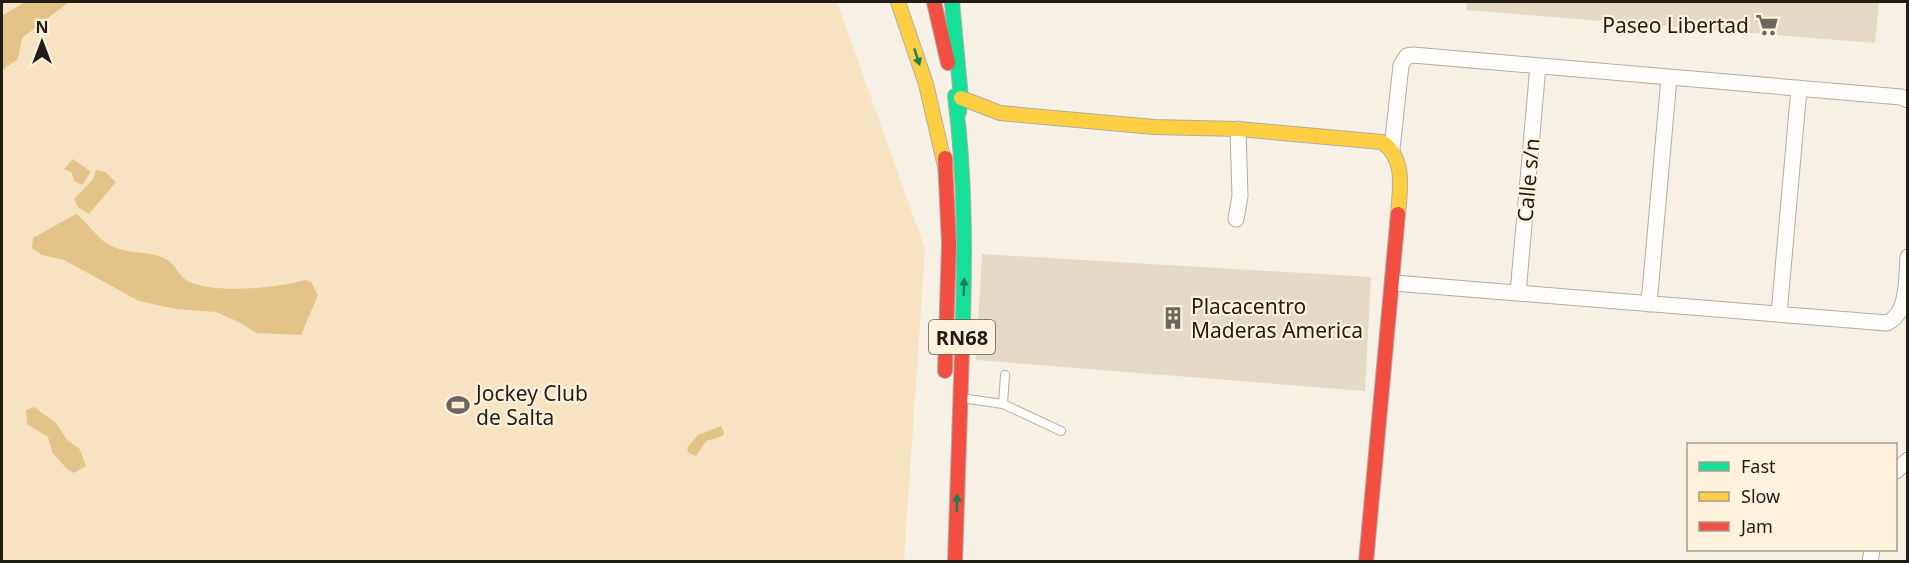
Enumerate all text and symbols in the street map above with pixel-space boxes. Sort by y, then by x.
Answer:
place label: Paseo Libertad [1602,11,1749,39]
north arrow [12,12,72,72]
supermarket icon: Paseo Libertad [1754,12,1780,38]
text: N [35,16,49,38]
one-way arrow [913,48,923,66]
street label: Calle s/n [1510,137,1546,223]
one-way arrow [959,278,968,297]
place label: Placacentro Maderas America [1191,292,1363,344]
building icon: Placacentro Maderas America [1160,305,1186,331]
road number: RN68 [929,320,995,354]
place label: Jockey Club de Salta [474,379,588,431]
sports icon: Jockey Club de Salta [445,392,471,418]
legend [1687,443,1897,551]
text: Fast [1741,454,1776,478]
text: Slow [1741,484,1780,508]
one-way arrow [952,494,961,513]
text: Jam [1739,514,1773,538]

